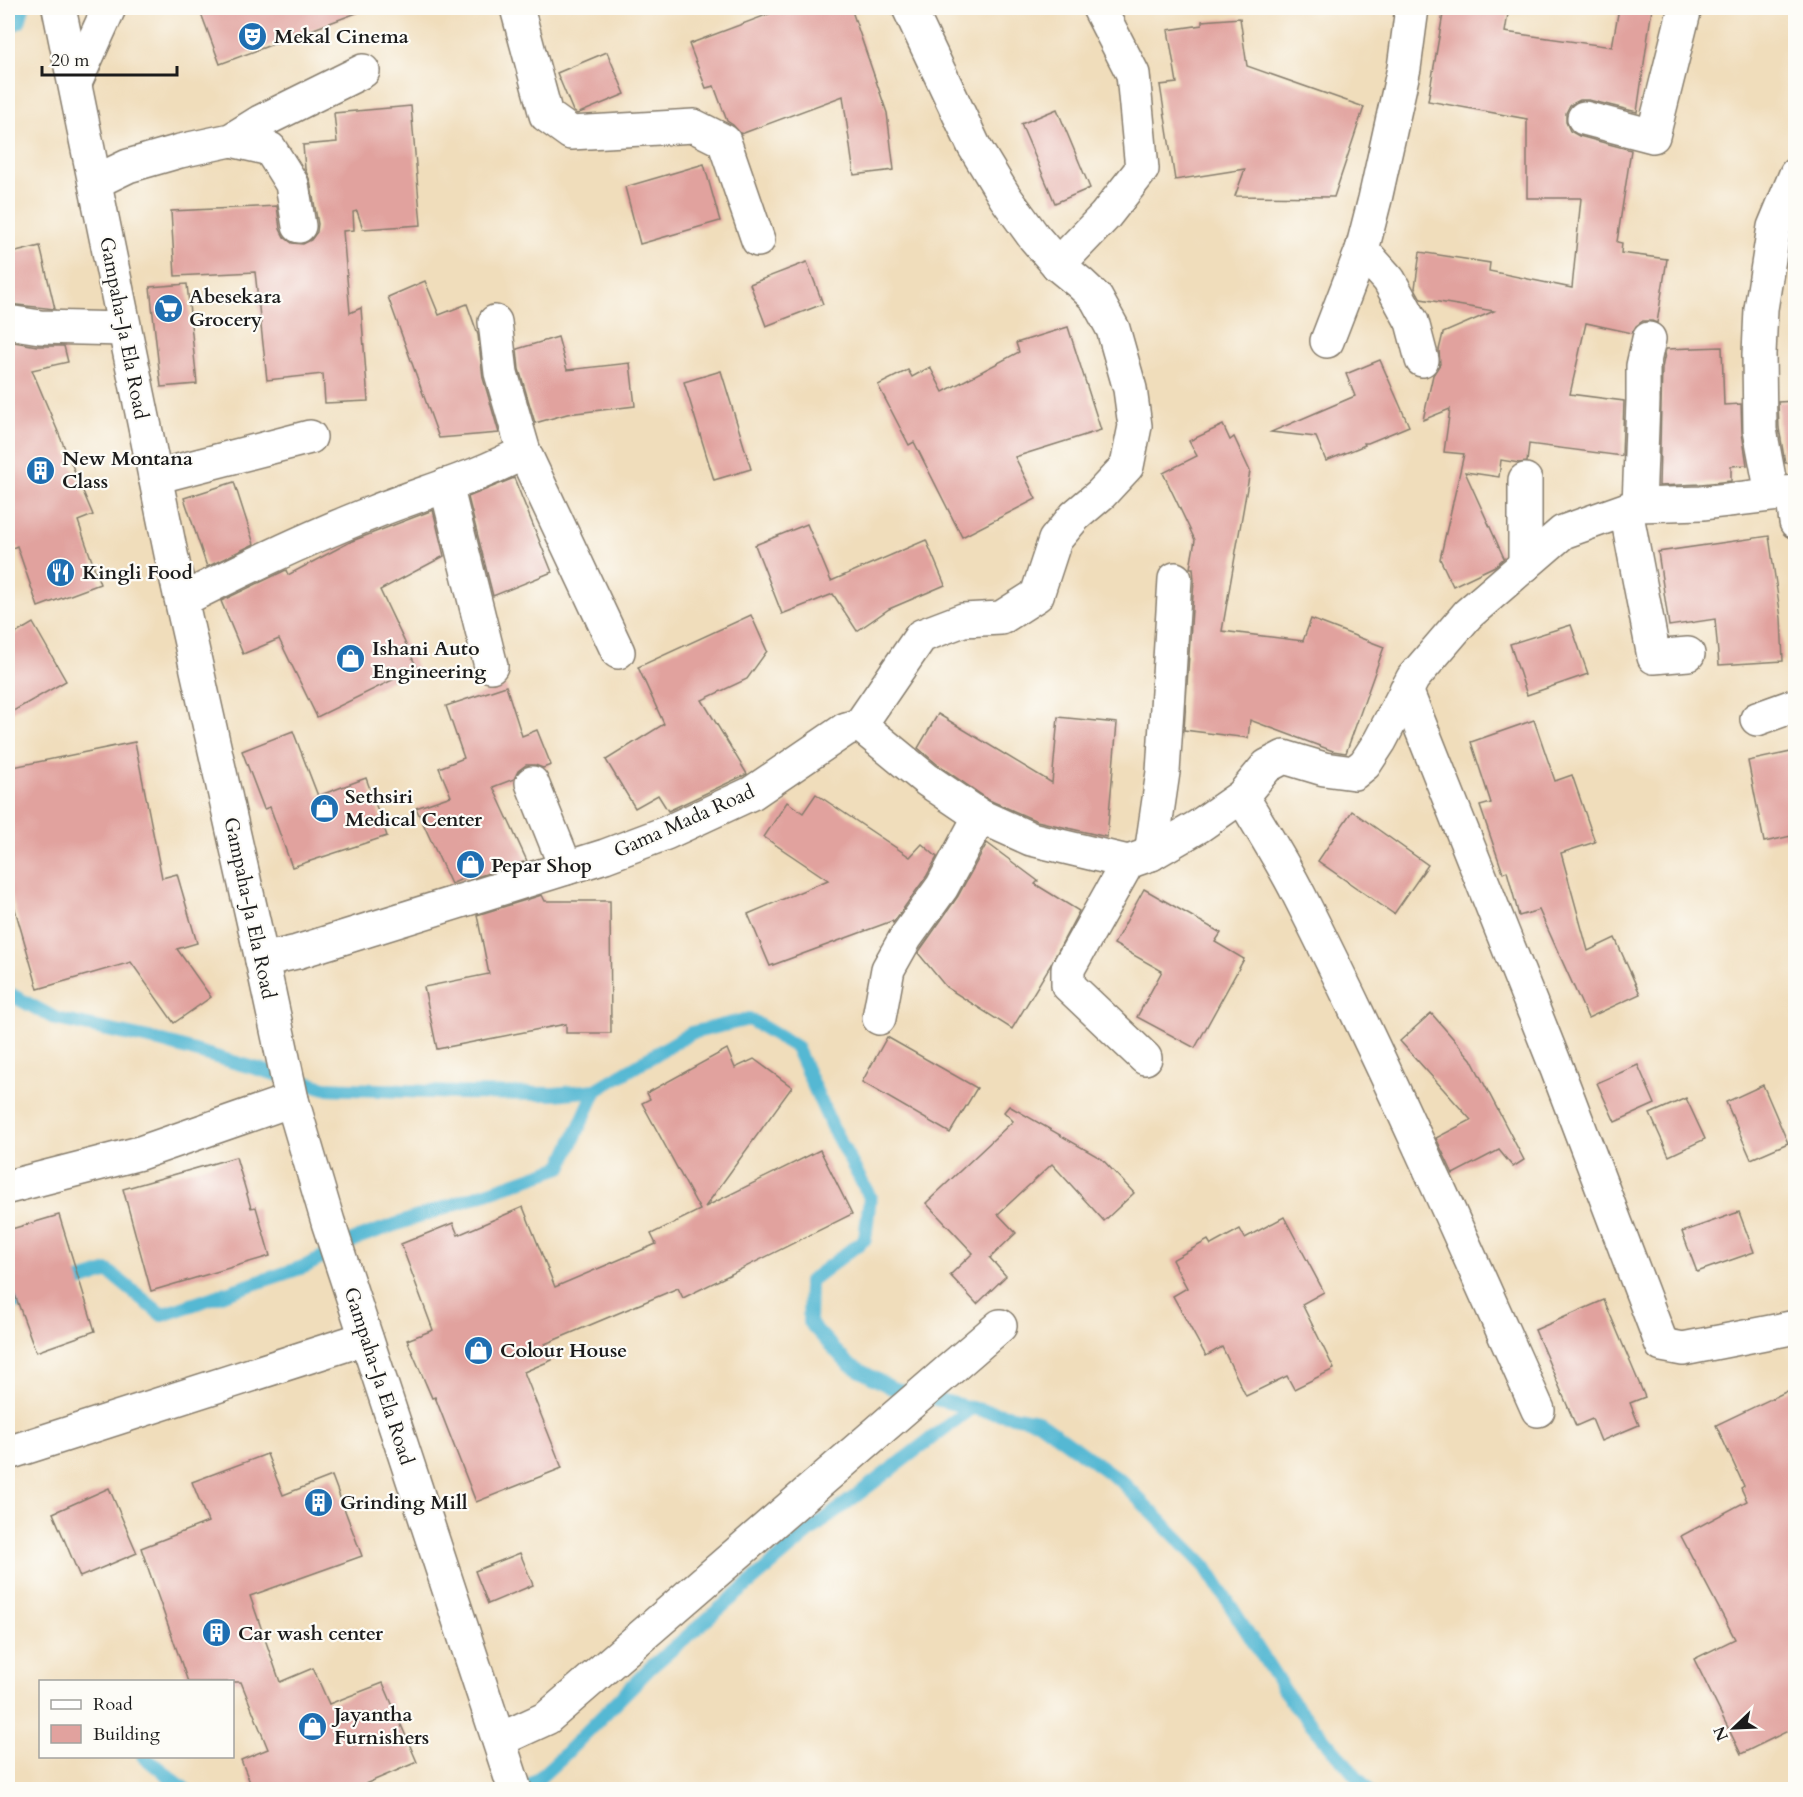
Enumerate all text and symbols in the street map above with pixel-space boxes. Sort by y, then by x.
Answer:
theatre icon: Mekal Cinema [237,20,269,52]
place label: Mekal Cinema [274,23,409,50]
scale bar [42,39,177,77]
text: 20 m [51,48,90,73]
street label: Gampaha-Ja Ela Road [93,234,155,422]
place label: Abesekara Grocery [189,283,281,333]
supermarket icon: Abesekara Grocery [152,292,184,324]
place label: New Montana Class [62,445,193,495]
building icon: New Montana Class [25,454,57,486]
restaurant icon: Kingli Food [45,556,77,588]
place label: Kingli Food [82,559,194,586]
place label: Ishani Auto Engineering [372,635,486,685]
shop icon: Ishani Auto Engineering [335,643,367,675]
street label: Gama Mada Road [609,778,759,864]
place label: Sethsiri Medical Center [345,783,483,833]
shop icon: Sethsiri Medical Center [308,792,340,824]
street label: Gampaha-Ja Ela Road [218,815,283,1002]
shop icon: Pepar Shop [454,849,486,881]
place label: Pepar Shop [491,852,592,879]
street label: Gampaha-Ja Ela Road [338,1284,421,1469]
shop icon: Colour House [463,1334,495,1366]
place label: Colour House [500,1337,627,1364]
building icon: Grinding Mill [303,1486,335,1518]
place label: Grinding Mill [340,1489,468,1516]
building icon: Car wash center [201,1617,233,1649]
place label: Car wash center [238,1620,384,1647]
legend [39,1680,234,1758]
text: Road [93,1692,133,1717]
north arrow [1704,1698,1764,1758]
place label: Jayantha Furnishers [331,1701,429,1751]
shop icon: Jayantha Furnishers [297,1710,329,1742]
text: Building [93,1722,161,1747]
text: N [1708,1723,1734,1744]

